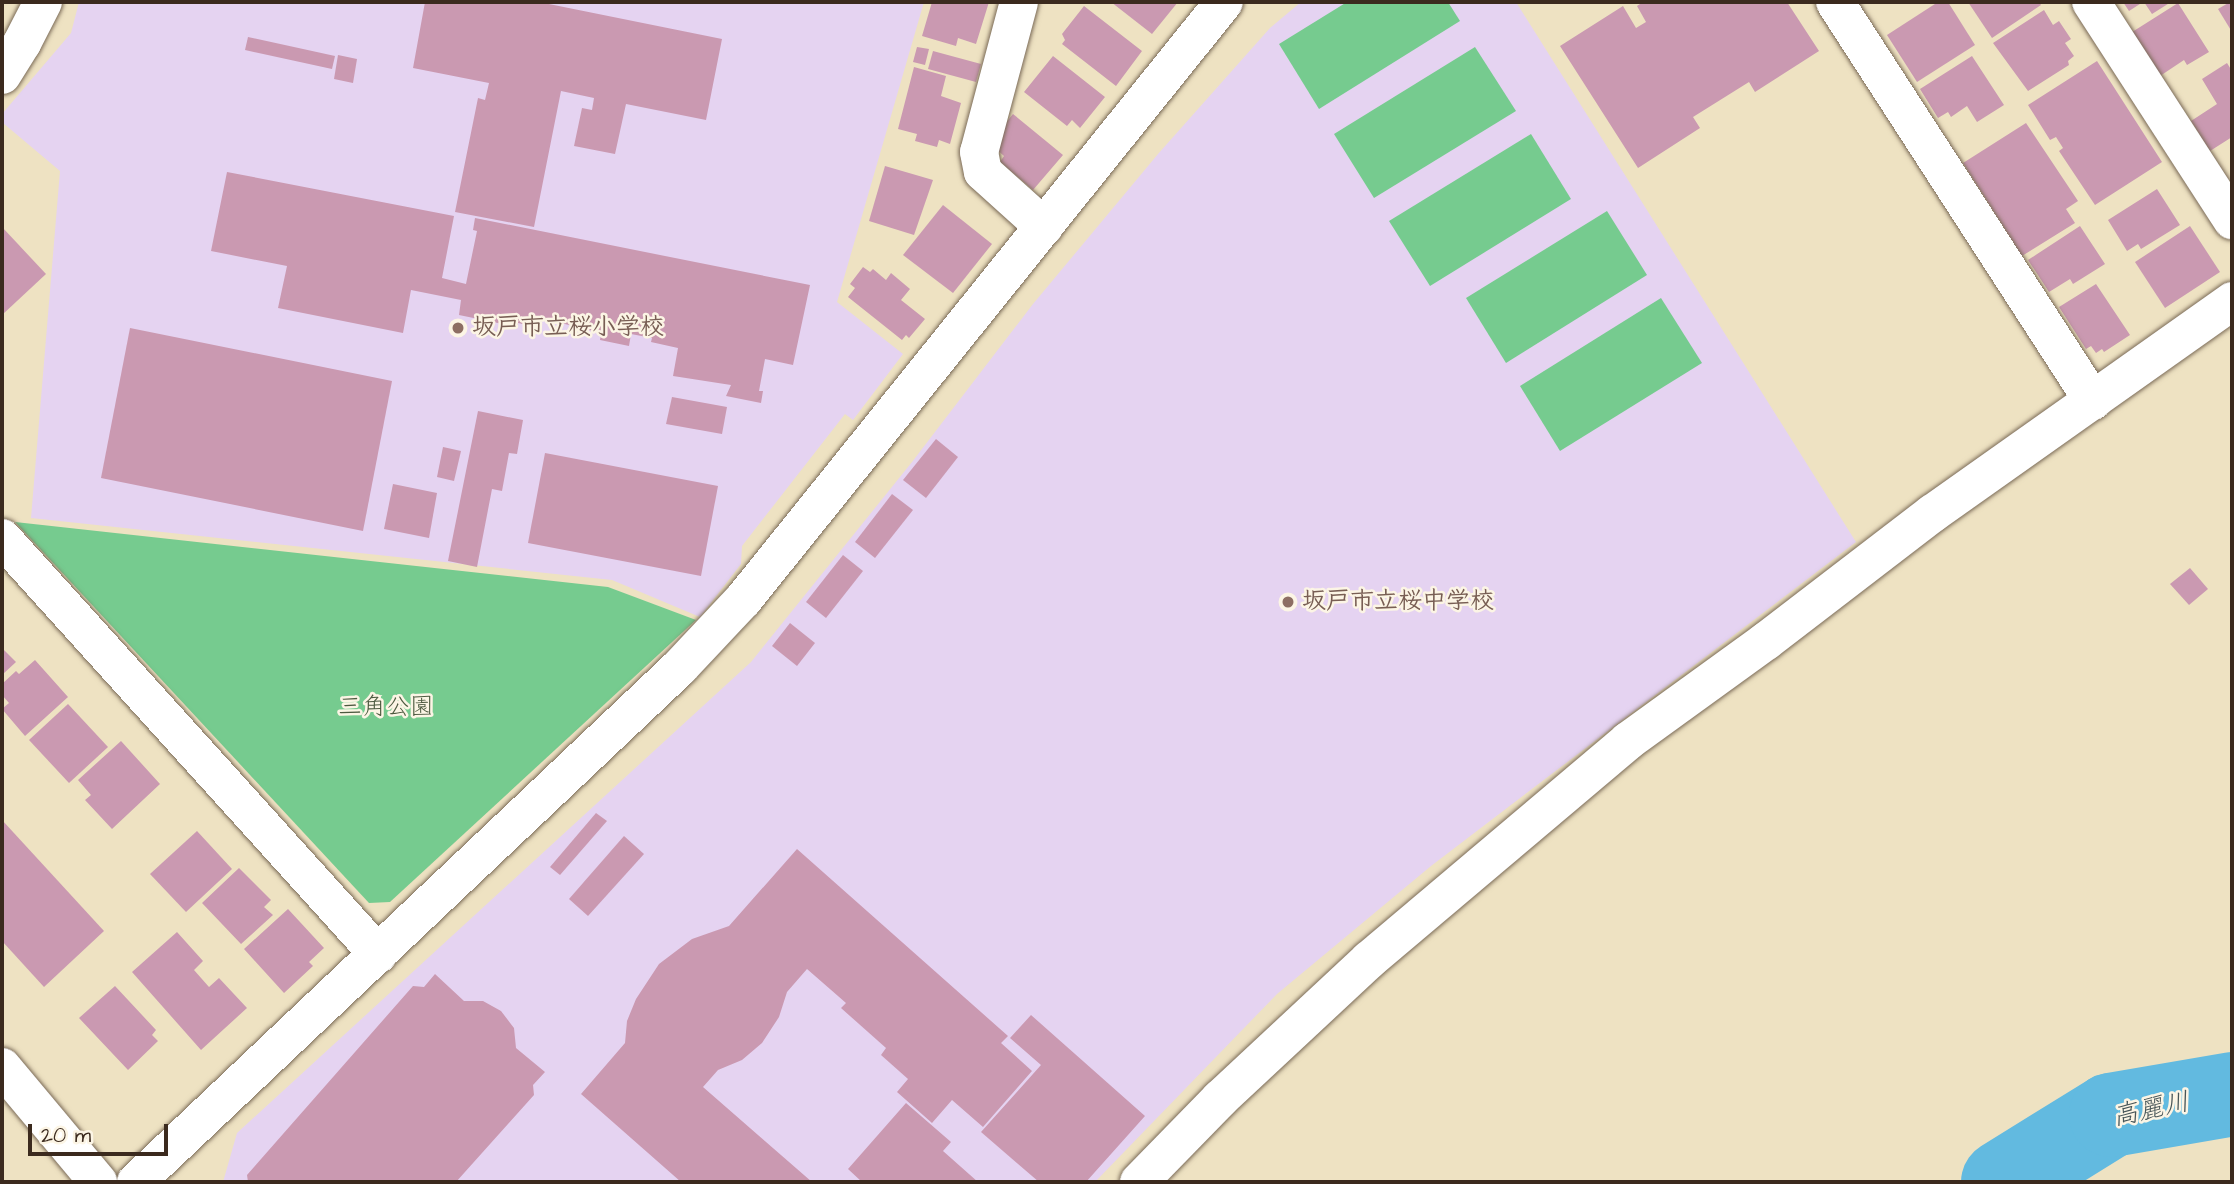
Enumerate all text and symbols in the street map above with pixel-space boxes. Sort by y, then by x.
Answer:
place label: 坂戸市立桜小学校 [472,314,664,342]
marker: 坂戸市立桜小学校 [450,320,466,336]
place label: 坂戸市立桜中学校 [1302,588,1494,616]
marker: 坂戸市立桜中学校 [1280,594,1296,610]
park label: 三角公園 [338,694,434,722]
water label: 高麗川 [2110,1087,2192,1133]
scale bar [32,1110,172,1154]
text: 20 m [41,1121,91,1150]

